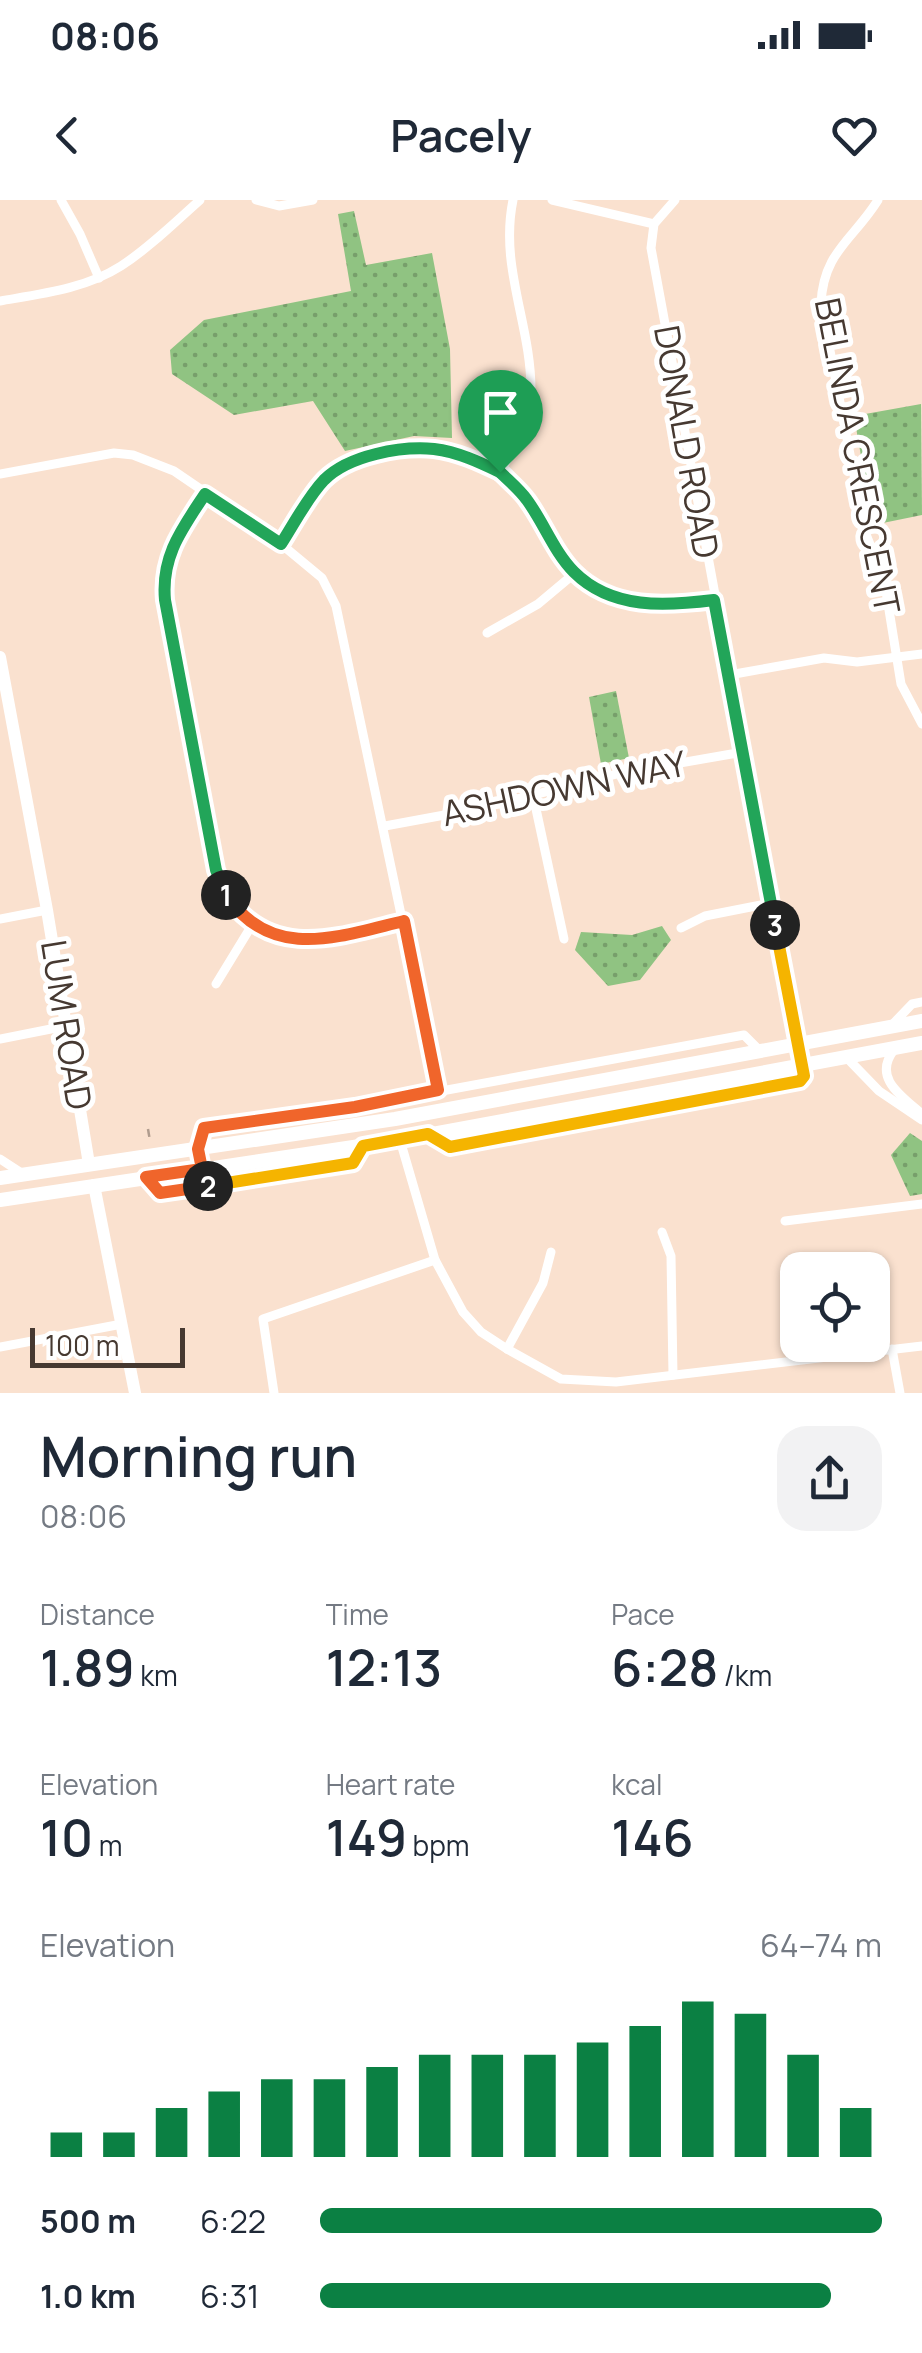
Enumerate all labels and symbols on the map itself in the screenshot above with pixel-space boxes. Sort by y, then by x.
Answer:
street label: BELINDA CRESCENT [804,294,912,618]
street label: DONALD ROAD [643,322,731,562]
pin [458,370,543,473]
street label: ASHDOWN WAY [437,739,691,837]
pin: 1 [201,870,251,920]
pin: 3 [750,900,800,950]
street label: LUM ROAD [30,937,104,1113]
pin: 2 [183,1161,233,1211]
scale bar [30,1323,185,1368]

